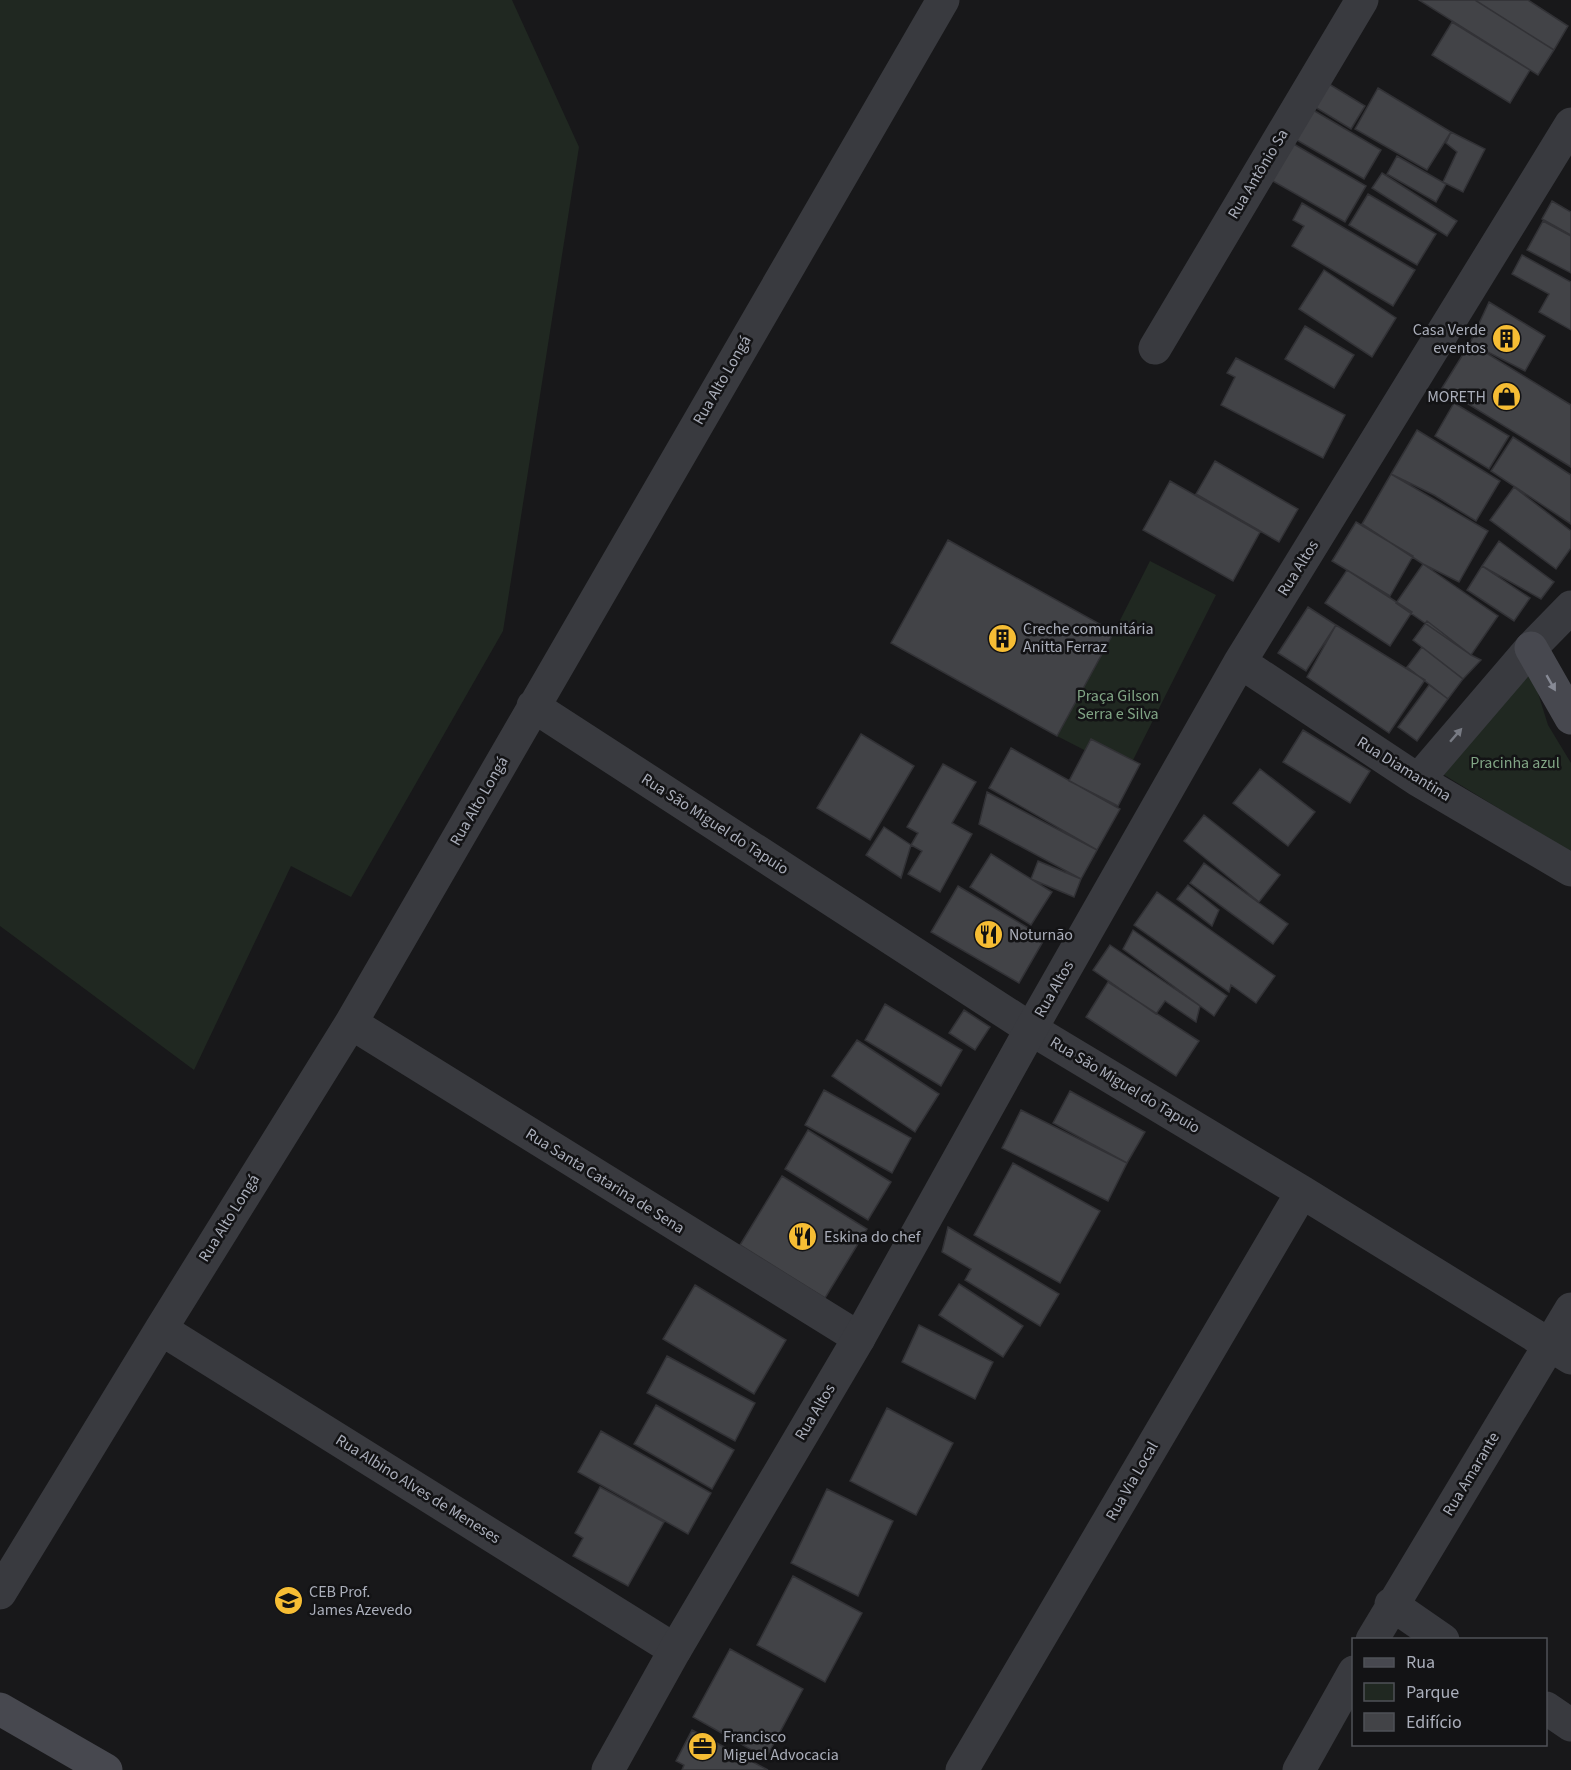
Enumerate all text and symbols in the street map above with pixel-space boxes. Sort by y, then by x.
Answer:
street label: Rua Antônio Sa [1222,125,1294,223]
place label: Casa Verde eventos [1413,319,1486,359]
building icon: Casa Verde eventos [1491,323,1523,355]
street label: Rua Alto Longá [688,331,756,429]
shop icon: MORETH [1491,381,1523,413]
place label: MORETH [1427,386,1486,408]
street label: Rua Altos [1272,535,1324,600]
place label: Creche comunitária Anitta Ferraz [1023,618,1154,658]
building icon: Creche comunitária Anitta Ferraz [986,622,1018,654]
one-way arrow [1546,675,1556,692]
park label: Praça Gilson Serra e Silva [1077,685,1159,725]
one-way arrow [1449,728,1462,743]
street label: Rua Diamantina [1353,731,1455,807]
street label: Rua Alto Longá [445,752,513,850]
park label: Pracinha azul [1470,752,1560,774]
street label: Rua São Miguel do Tapuio [637,768,793,880]
restaurant icon: Noturnão [972,919,1004,951]
place label: Noturnão [1009,924,1073,946]
street label: Rua Altos [1029,956,1079,1022]
street label: Rua São Miguel do Tapuio [1046,1031,1204,1139]
street label: Rua Santa Catarina de Sena [521,1123,689,1239]
street label: Rua Alto Longá [193,1170,265,1266]
restaurant icon: Eskina do chef [787,1221,819,1253]
place label: Eskina do chef [824,1226,922,1248]
street label: Rua Altos [790,1379,841,1444]
street label: Rua Amarante [1437,1428,1505,1520]
street label: Rua Albino Alves de Meneses [331,1429,505,1549]
street label: Rua Via Local [1100,1437,1164,1525]
place label: CEB Prof. James Azevedo [309,1581,412,1621]
school or university icon: CEB Prof. James Azevedo [272,1585,304,1617]
legend [1352,1638,1547,1746]
text: Rua [1406,1650,1435,1675]
text: Parque [1406,1680,1459,1705]
text: Edifício [1406,1710,1462,1735]
place label: Francisco Miguel Advocacia [723,1726,839,1766]
office icon: Francisco Miguel Advocacia [686,1730,718,1762]

